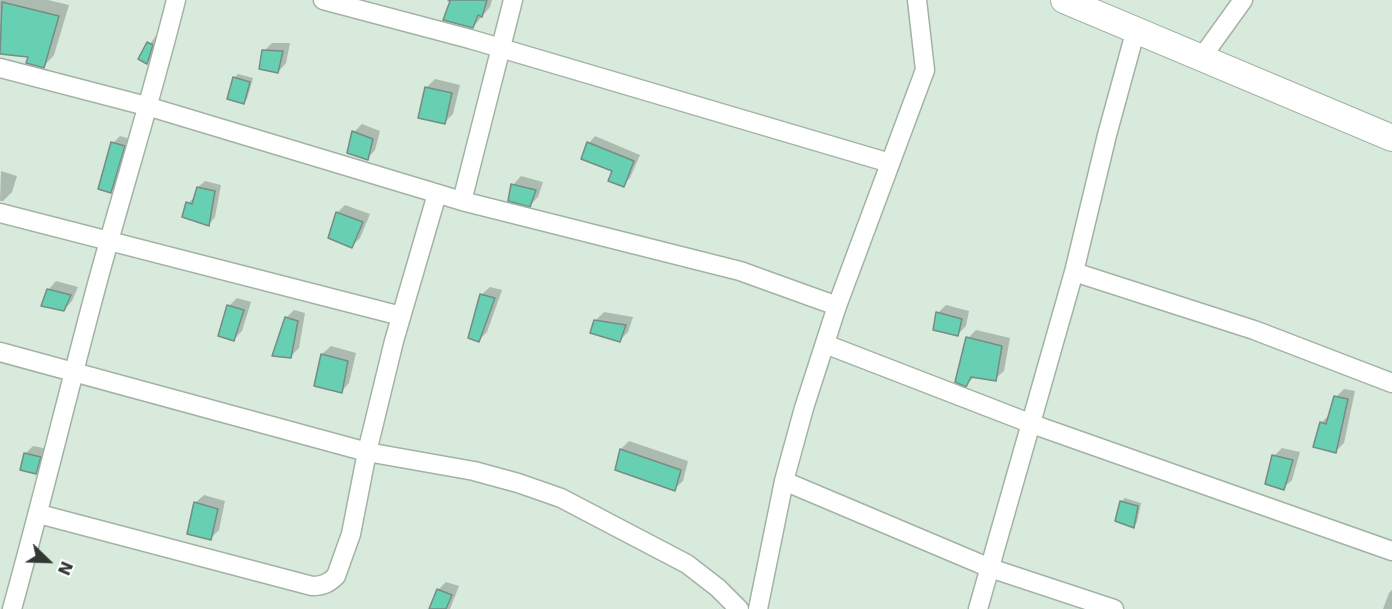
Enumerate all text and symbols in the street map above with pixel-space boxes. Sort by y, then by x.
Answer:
north arrow [18,531,78,591]
text: N [54,558,76,578]

